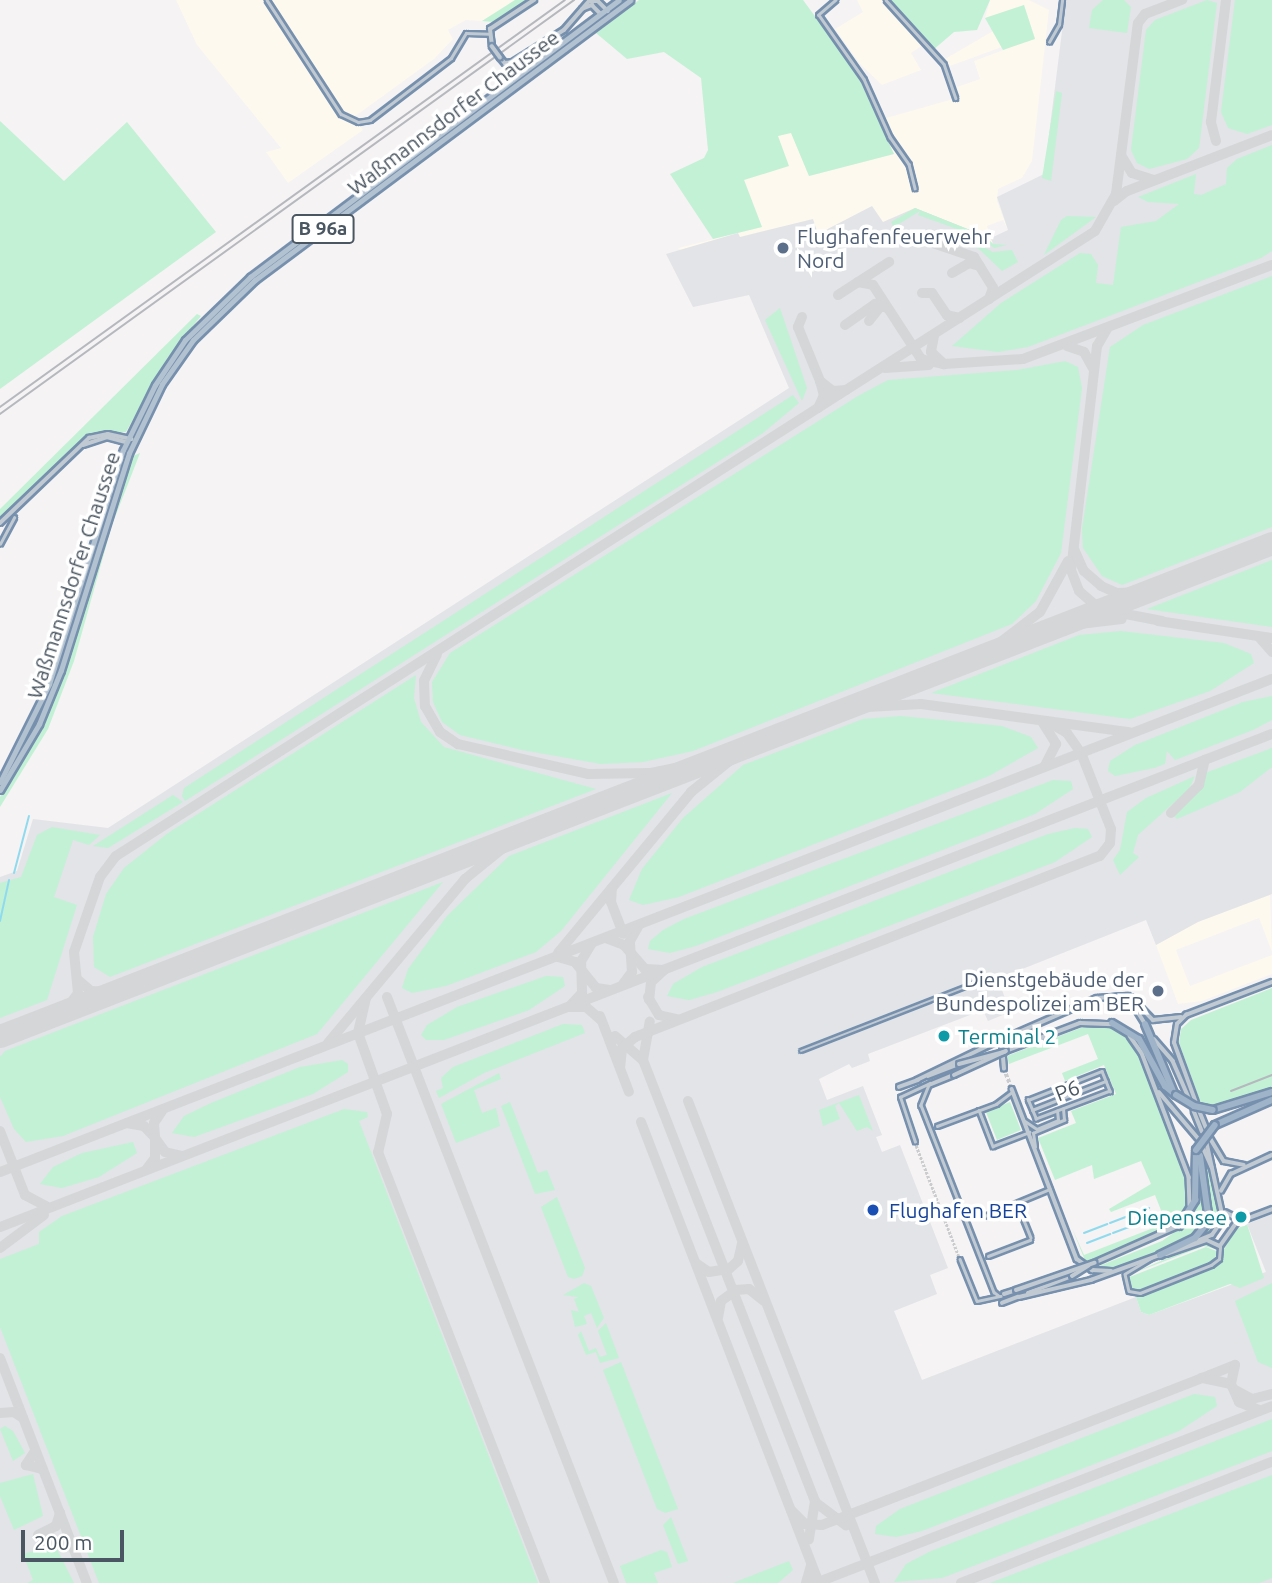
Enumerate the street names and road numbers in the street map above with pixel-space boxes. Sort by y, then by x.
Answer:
street label: Waßmannsdorfer Chaussee [342,24,564,200]
road number: B 96a [292,214,354,244]
street label: Waßmannsdorfer Chaussee [21,448,125,702]
street label: P6 [1051,1074,1083,1106]

